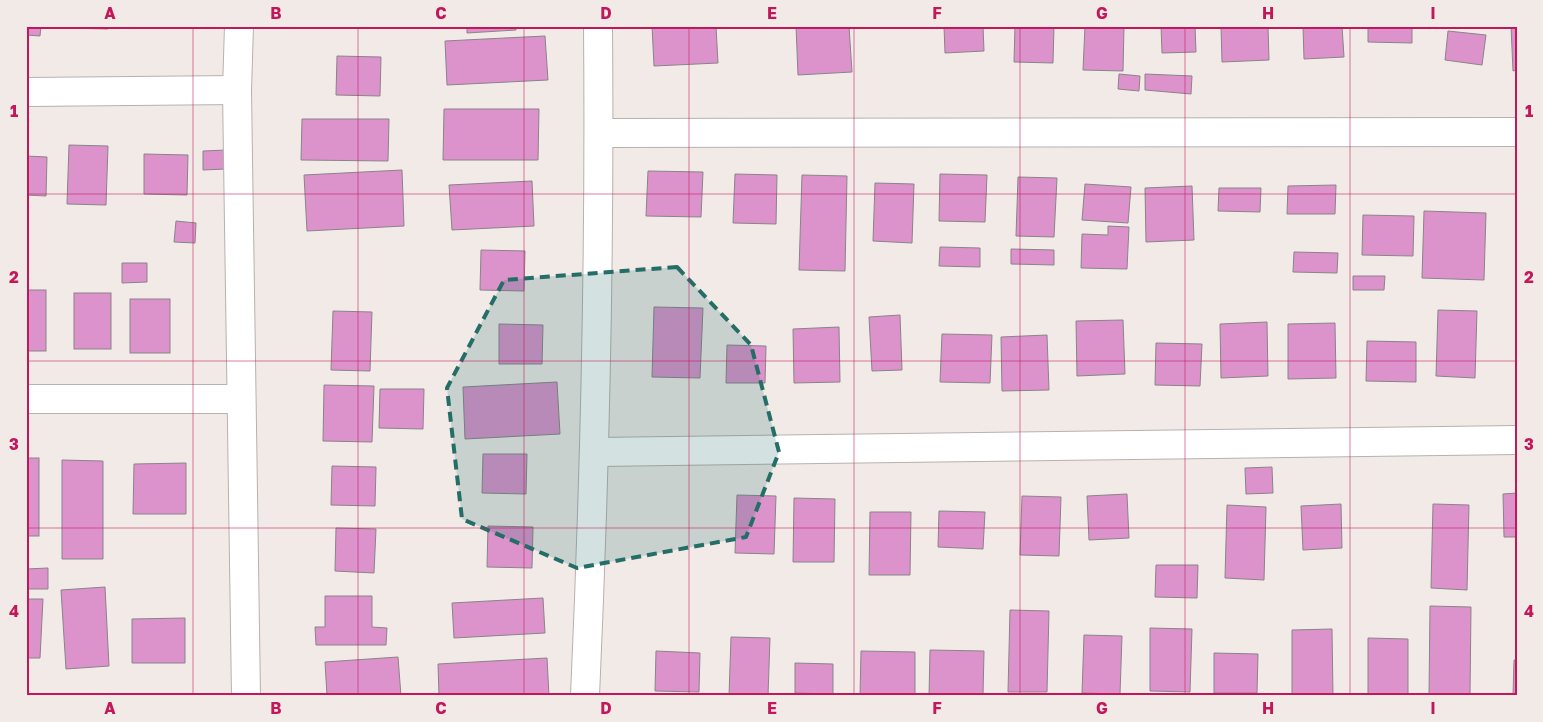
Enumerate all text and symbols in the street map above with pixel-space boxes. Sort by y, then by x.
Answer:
text: A [104,3,116,23]
text: B [270,3,282,23]
text: C [435,3,447,23]
text: D [600,3,612,23]
text: E [767,3,777,23]
text: F [932,3,942,23]
text: G [1096,3,1108,23]
text: H [1262,3,1274,23]
text: I [1430,3,1436,23]
text: 1 [10,101,18,121]
text: 1 [1525,101,1533,121]
text: 2 [9,267,19,287]
text: 2 [1524,267,1534,287]
text: 3 [9,434,19,454]
text: 3 [1524,434,1534,454]
text: 4 [9,601,19,621]
text: 4 [1524,601,1534,621]
text: A [104,698,116,718]
text: B [270,698,282,718]
text: C [435,698,447,718]
text: D [600,698,612,718]
text: E [767,698,777,718]
text: F [932,698,942,718]
text: G [1096,698,1108,718]
text: H [1262,698,1274,718]
text: I [1430,698,1436,718]

